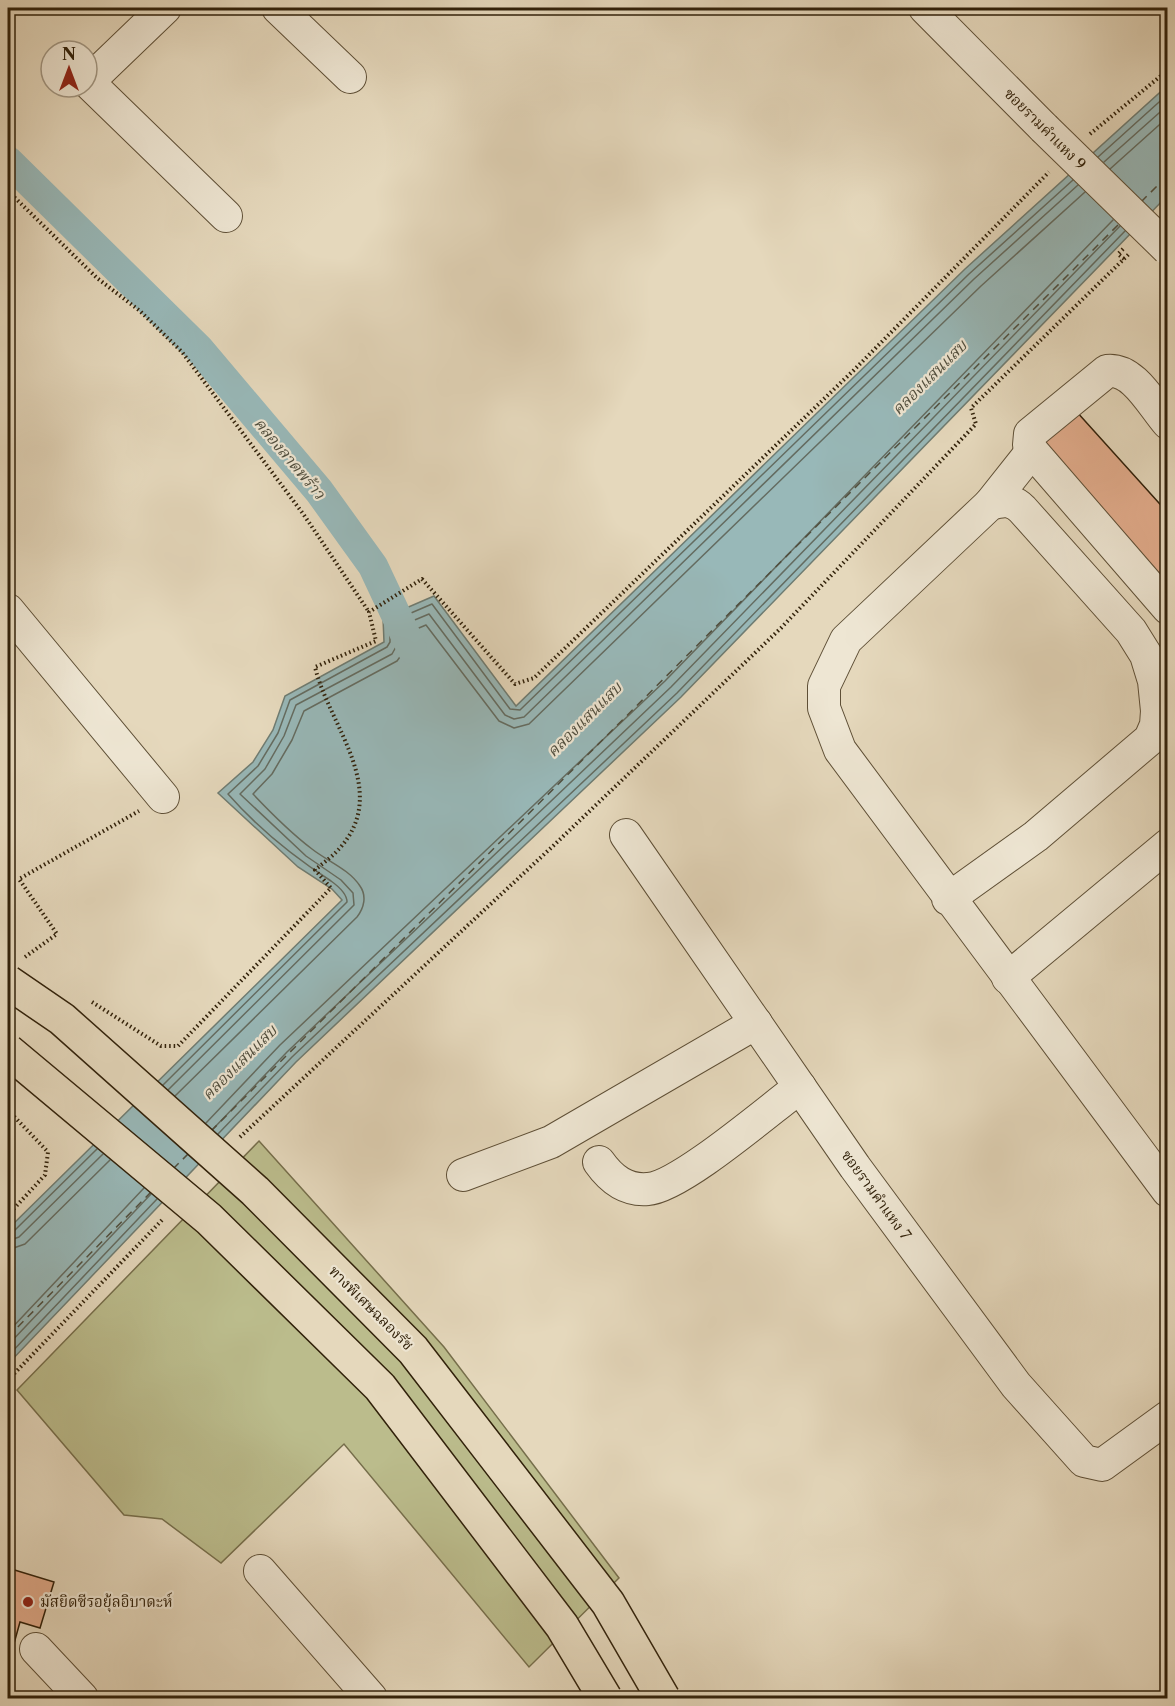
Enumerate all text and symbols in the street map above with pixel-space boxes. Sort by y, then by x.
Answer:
north arrow [39,39,99,99]
text: N [62,44,76,64]
street label: ซอยรามคำแหง 9 [1001,84,1090,173]
water label: คลองแสนแสบ [887,335,971,419]
water label: คลองลาดพร้าว [250,413,330,503]
water label: คลองแสนแสบ [542,677,626,761]
water label: คลองแสนแสบ [197,1020,281,1104]
street label: ซอยรามคำแหง 7 [837,1146,916,1244]
street label: ทางพิเศษฉลองรัช [325,1261,418,1354]
place label: มัสยิดซีรอยุ้ลอิบาดะห์ [40,1592,173,1613]
marker: มัสยิดซีรอยุ้ลอิบาดะห์ [21,1595,35,1609]

